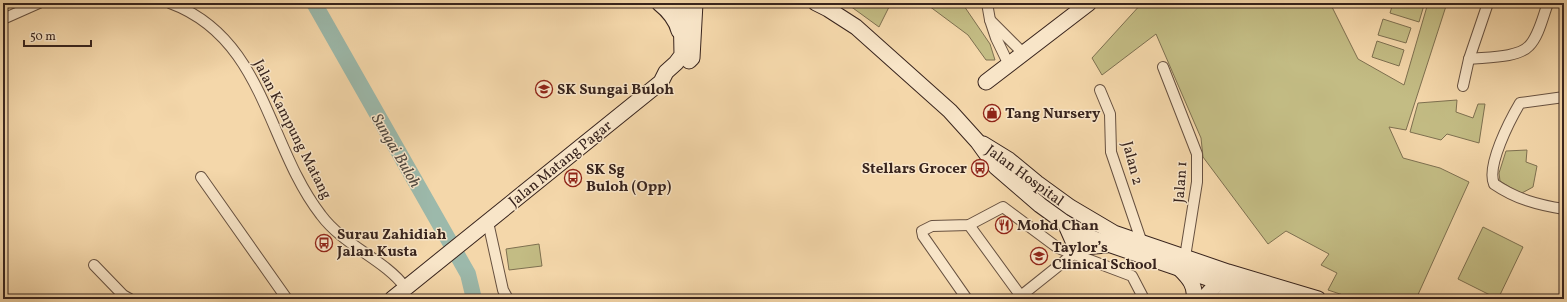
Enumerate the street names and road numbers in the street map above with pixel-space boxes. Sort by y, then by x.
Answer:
street label: Jalan Kampung Matang [247,56,336,204]
street label: Jalan Matang Pagar [505,116,617,212]
street label: Jalan 2 [1116,139,1147,188]
street label: Jalan Hospital [981,141,1068,212]
street label: Jalan 1 [1170,160,1193,204]

